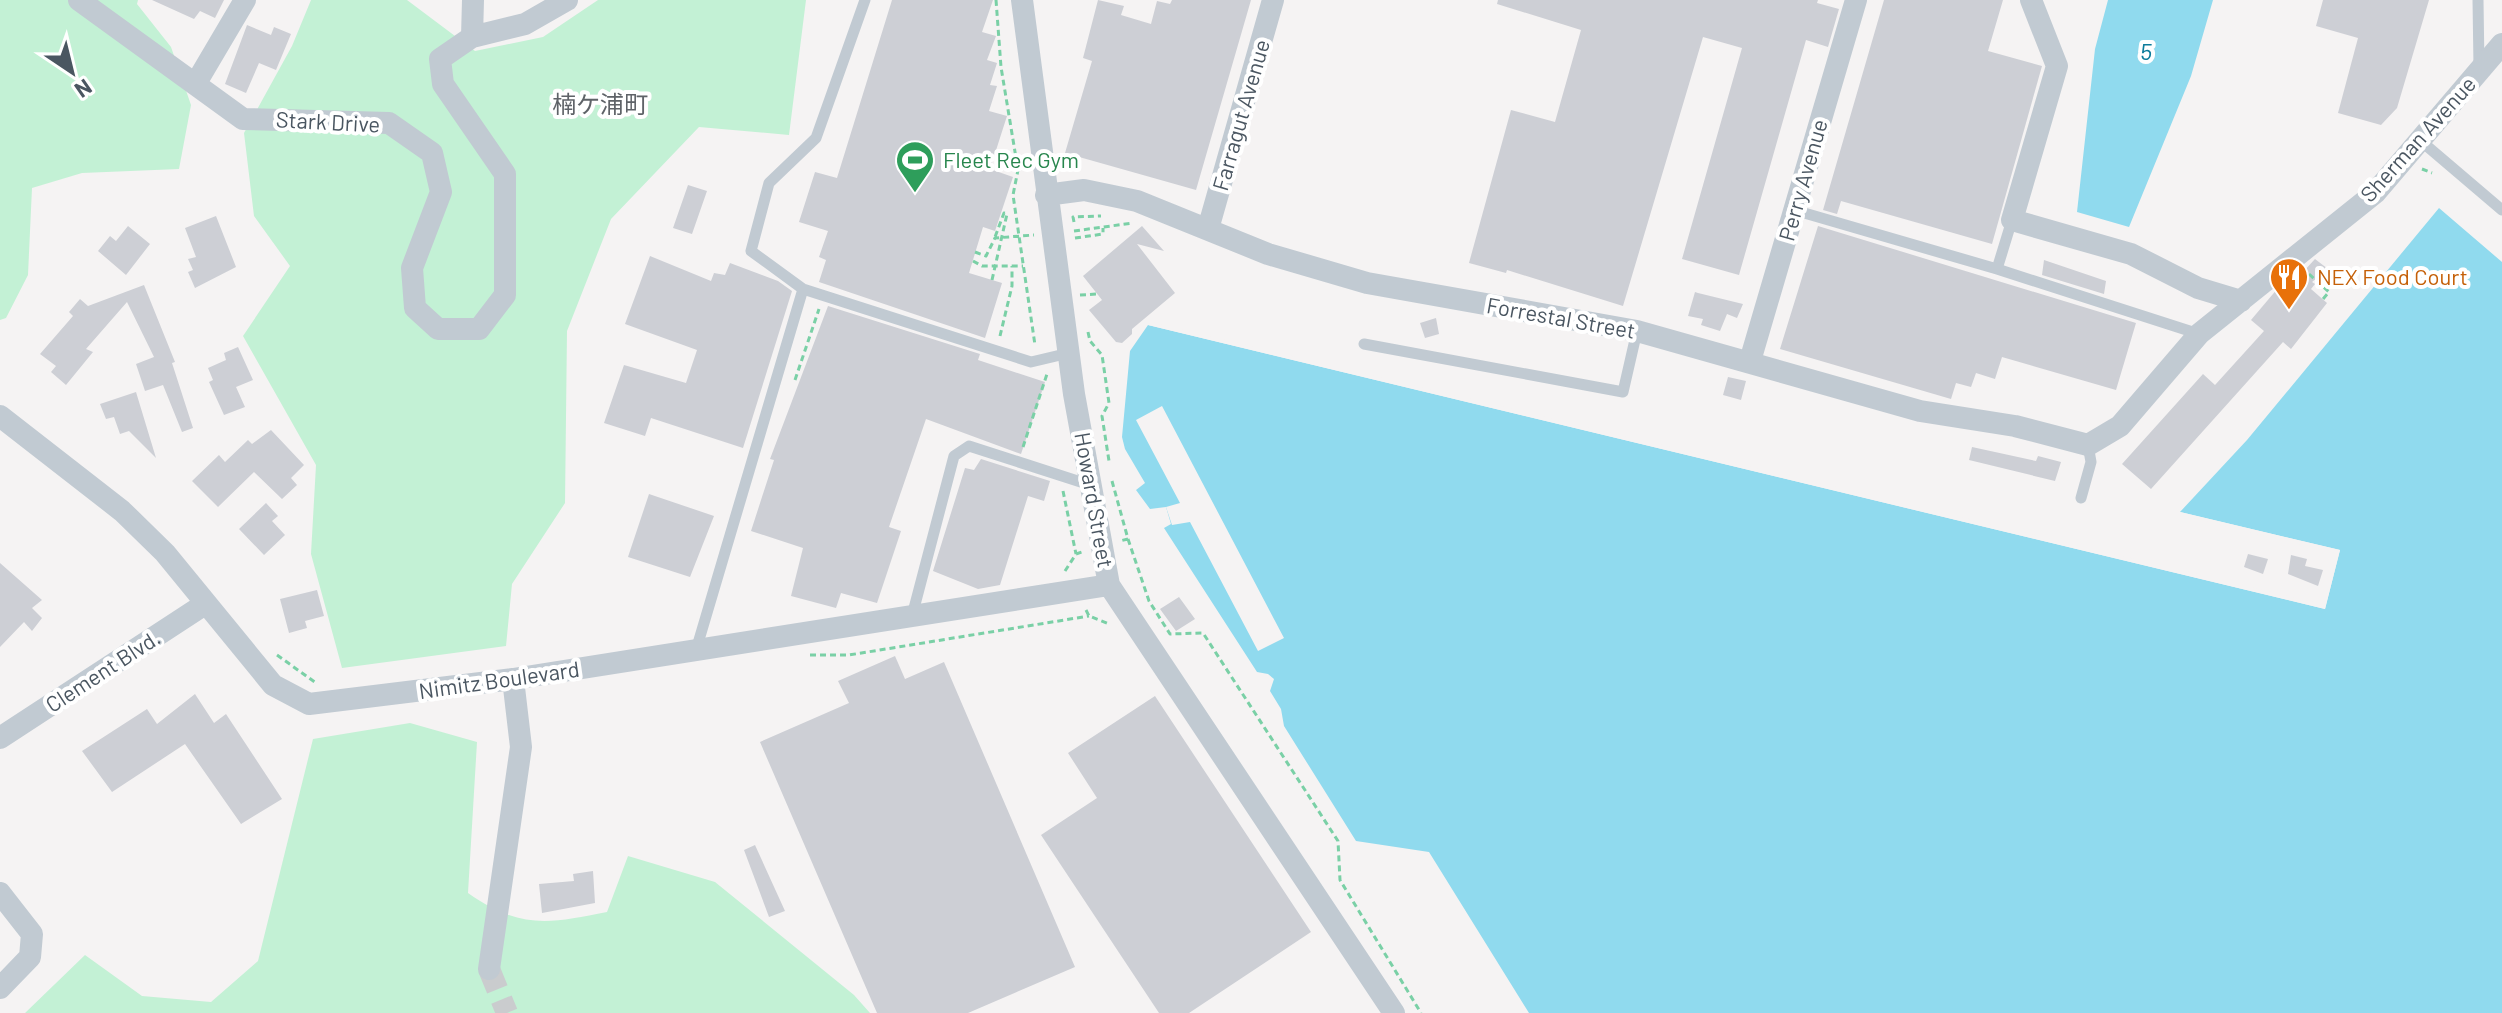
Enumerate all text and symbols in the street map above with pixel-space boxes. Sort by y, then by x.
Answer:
north arrow [32,32,112,112]
street label: Farragut Avenue [1206,36,1274,193]
water label: 5 [2140,36,2152,65]
street label: Sherman Avenue [2354,70,2480,206]
text: N [71,74,97,104]
district label: 楠ケ浦町 [552,89,648,118]
street label: Stark Drive [275,105,381,137]
street label: Perry Avenue [1772,116,1832,244]
sports icon: Fleet Rec Gym [894,139,936,194]
place label: Fleet Rec Gym [943,146,1079,172]
restaurant icon: NEX Food Court [2268,256,2310,311]
place label: NEX Food Court [2317,263,2468,289]
street label: Forrestal Street [1485,291,1637,343]
street label: Howard Street [1070,430,1120,570]
street label: Clement Blvd. [40,624,165,717]
street label: Nimitz Boulevard [417,655,581,703]

